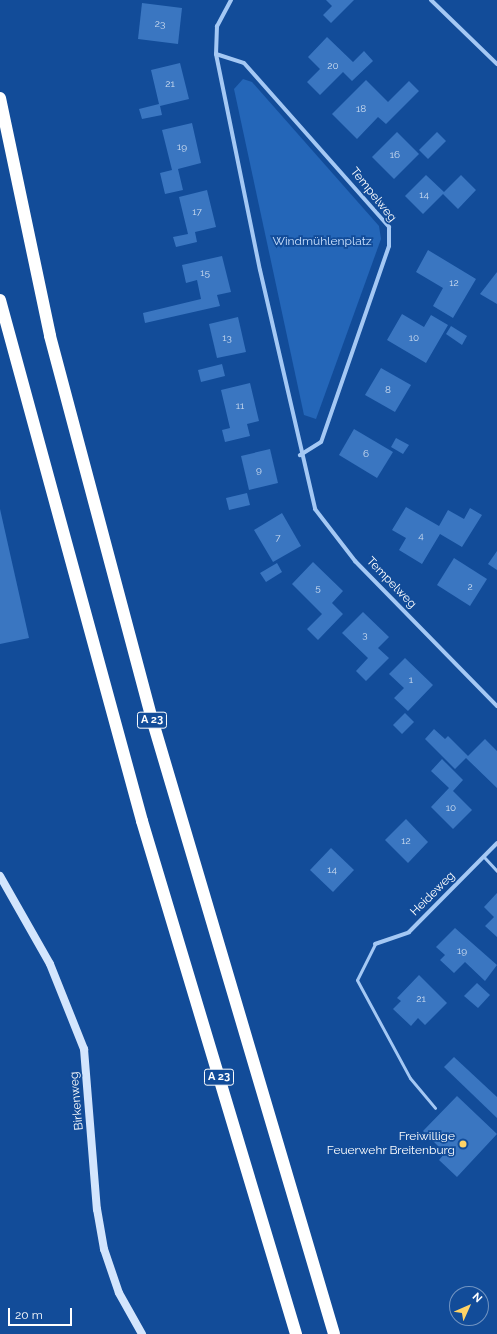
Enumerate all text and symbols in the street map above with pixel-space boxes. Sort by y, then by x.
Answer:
house number: 23 [155,18,165,30]
house number: 20 [327,60,339,72]
house number: 21 [165,78,175,90]
house number: 18 [356,103,366,115]
house number: 19 [177,141,187,153]
house number: 16 [390,149,400,161]
street label: Tempelweg [347,165,399,225]
house number: 14 [419,189,429,201]
house number: 17 [192,206,202,218]
park label: Windmühlenplatz [272,235,372,249]
house number: 15 [200,267,210,279]
house number: 12 [449,277,459,289]
house number: 13 [222,332,232,344]
house number: 10 [409,332,419,344]
house number: 8 [385,384,391,396]
house number: 11 [236,400,244,412]
house number: 6 [363,448,369,460]
house number: 9 [256,464,262,476]
house number: 4 [418,530,424,542]
house number: 7 [275,532,281,544]
street label: Tempelweg [363,554,419,612]
house number: 2 [467,581,473,593]
house number: 5 [315,582,321,594]
house number: 3 [362,629,368,641]
house number: 1 [409,674,413,686]
road number: A 23 [136,711,168,729]
house number: 10 [446,802,456,814]
house number: 12 [401,835,411,847]
house number: 14 [327,864,337,876]
street label: Heideweg [408,869,458,919]
house number: 19 [457,945,467,957]
house number: 21 [416,993,426,1005]
road number: A 23 [203,1068,235,1086]
street label: Birkenweg [67,1071,87,1131]
place label: Freiwillige Feuerwehr Breitenburg [326,1130,455,1158]
marker: Freiwillige Feuerwehr Breitenburg [458,1139,468,1149]
north arrow [449,1286,489,1326]
text: N [470,1290,485,1305]
scale bar [10,1300,74,1326]
text: 20 m [15,1308,43,1322]

